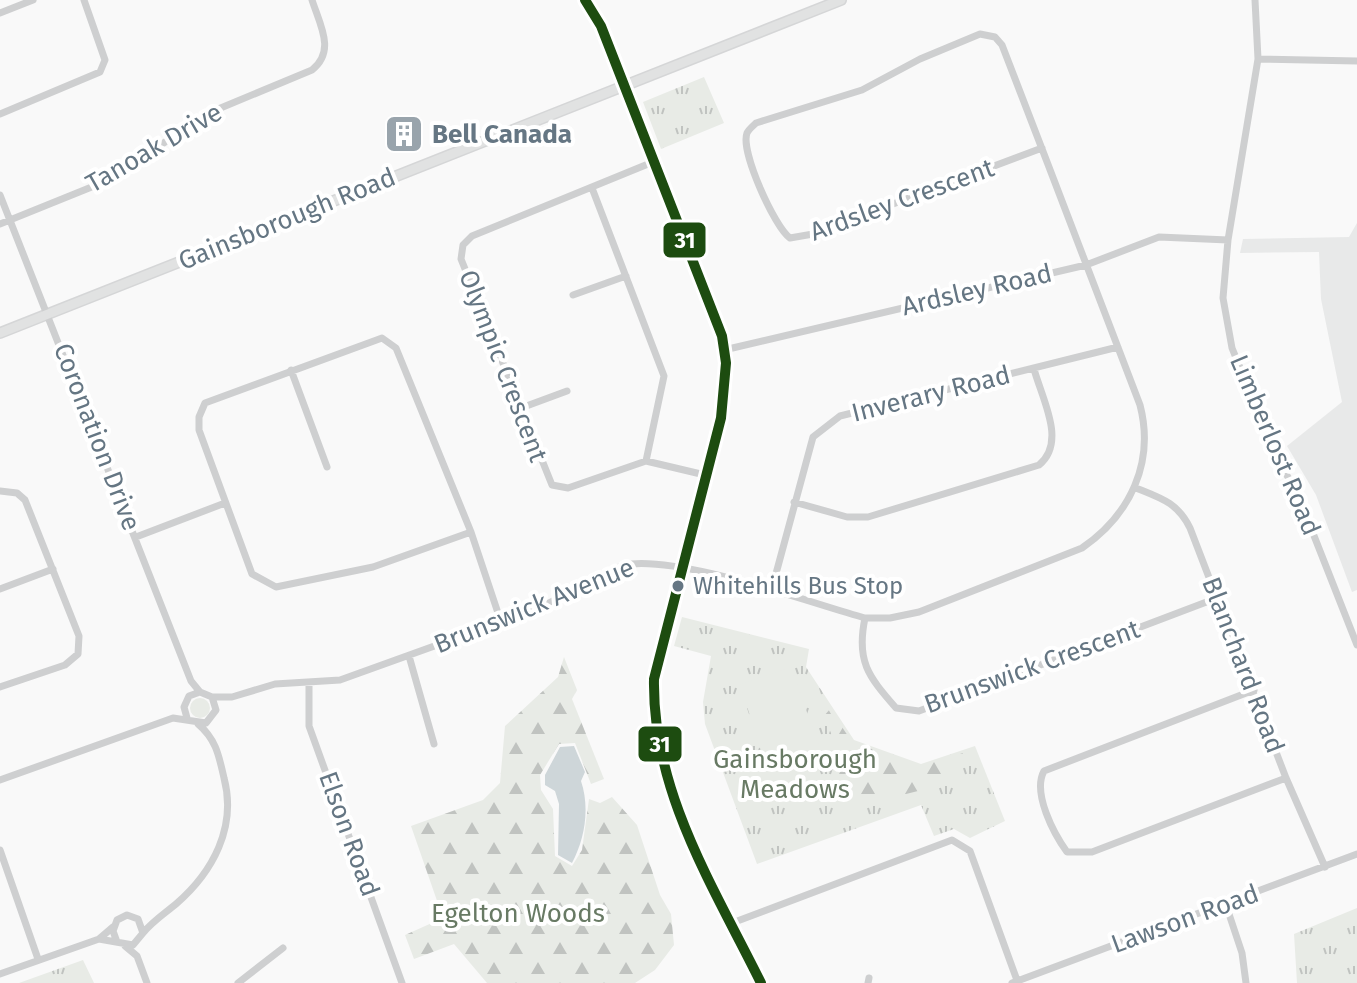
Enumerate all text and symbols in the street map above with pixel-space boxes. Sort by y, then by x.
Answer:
street label: Tanoak Drive [81,97,227,199]
building icon: Bell Canada [383,113,425,155]
place label: Bell Canada [432,119,572,150]
street label: Ardsley Crescent [806,152,999,248]
street label: Gainsborough Road [174,161,400,277]
line badge: 31 [662,221,707,259]
text: 31 [673,227,696,254]
street label: Ardsley Road [899,258,1055,322]
street label: Olympic Crescent [452,266,554,467]
street label: Coronation Drive [47,339,147,535]
street label: Limberlost Road [1223,350,1327,540]
street label: Inverary Road [848,359,1014,429]
street label: Brunswick Avenue [429,552,639,660]
place label: Whitehills Bus Stop [693,572,903,600]
street label: Blanchard Road [1195,573,1291,757]
marker: Whitehills Bus Stop [670,578,686,594]
street label: Brunswick Crescent [920,613,1145,720]
line badge: 31 [637,725,683,763]
text: 31 [648,731,671,758]
park label: Gainsborough Meadows [713,744,877,805]
street label: Elson Road [312,767,386,901]
street label: Lawson Road [1107,878,1263,960]
park label: Egelton Woods [431,898,605,929]

